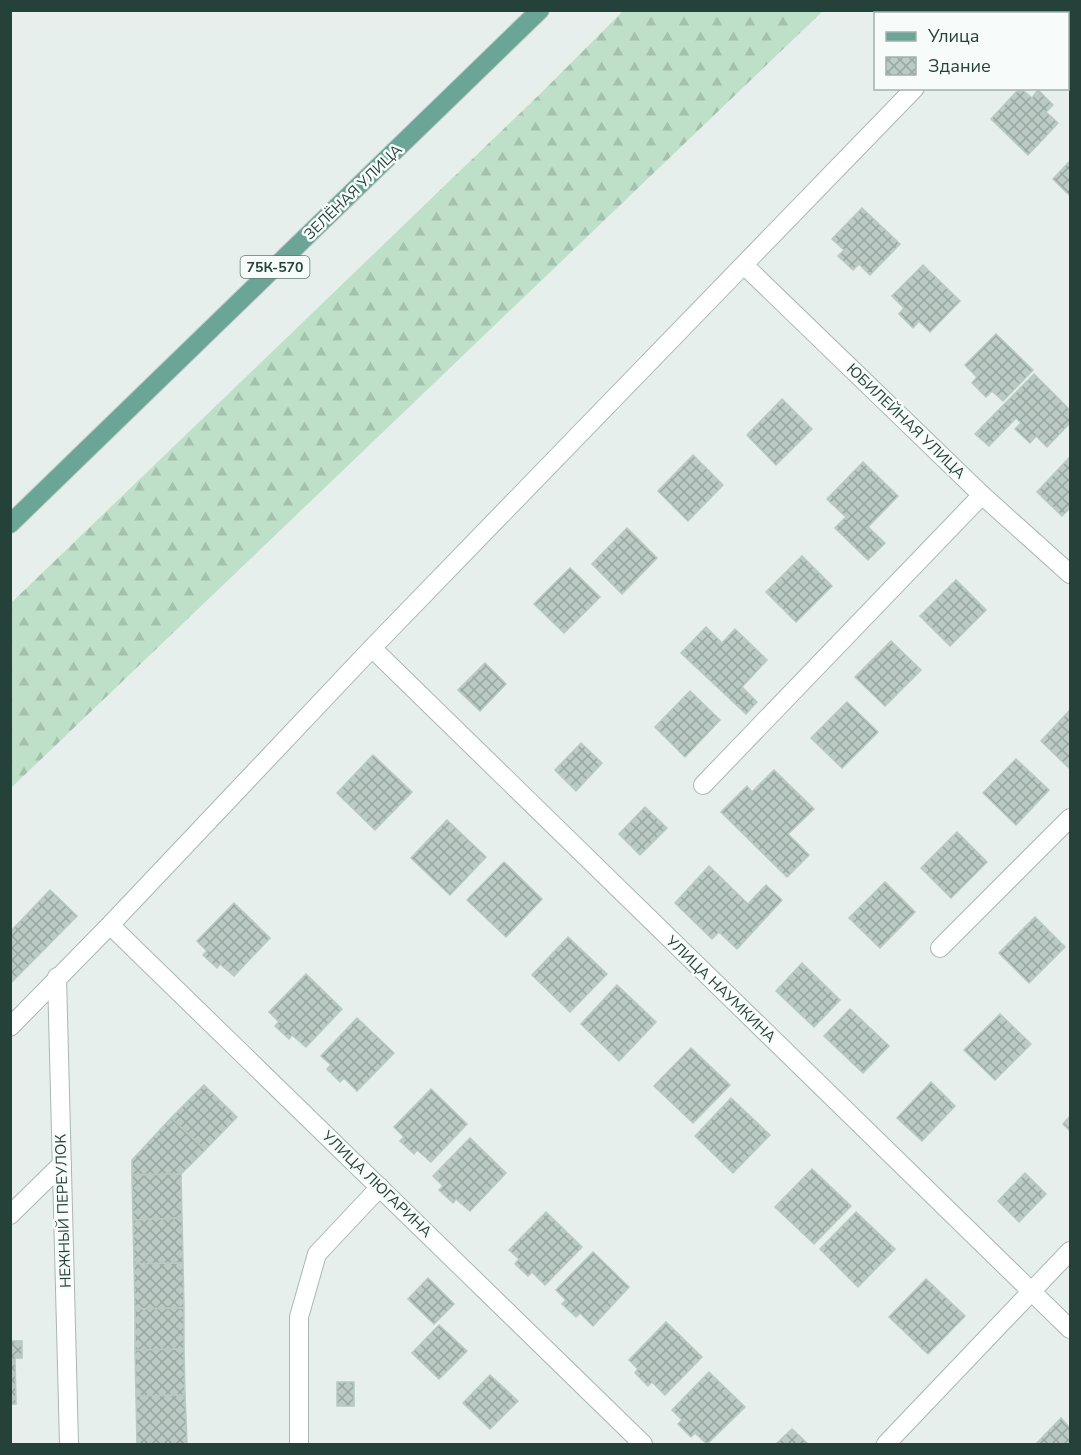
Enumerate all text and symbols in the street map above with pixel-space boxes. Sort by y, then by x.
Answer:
legend [874,12,1069,90]
text: Улица [927,24,979,48]
text: Здание [928,54,991,78]
street label: ЗЕЛЁНАЯ УЛИЦА [300,140,406,244]
road number: 75К-570 [240,256,310,278]
street label: ЮБИЛЕЙНАЯ УЛИЦА [842,359,970,483]
street label: УЛИЦА НАУМКИНА [661,931,780,1047]
street label: УЛИЦА ЛЮГАРИНА [317,1126,436,1242]
street label: НЕЖНЫЙ ПЕРЕУЛОК [50,1133,76,1288]

